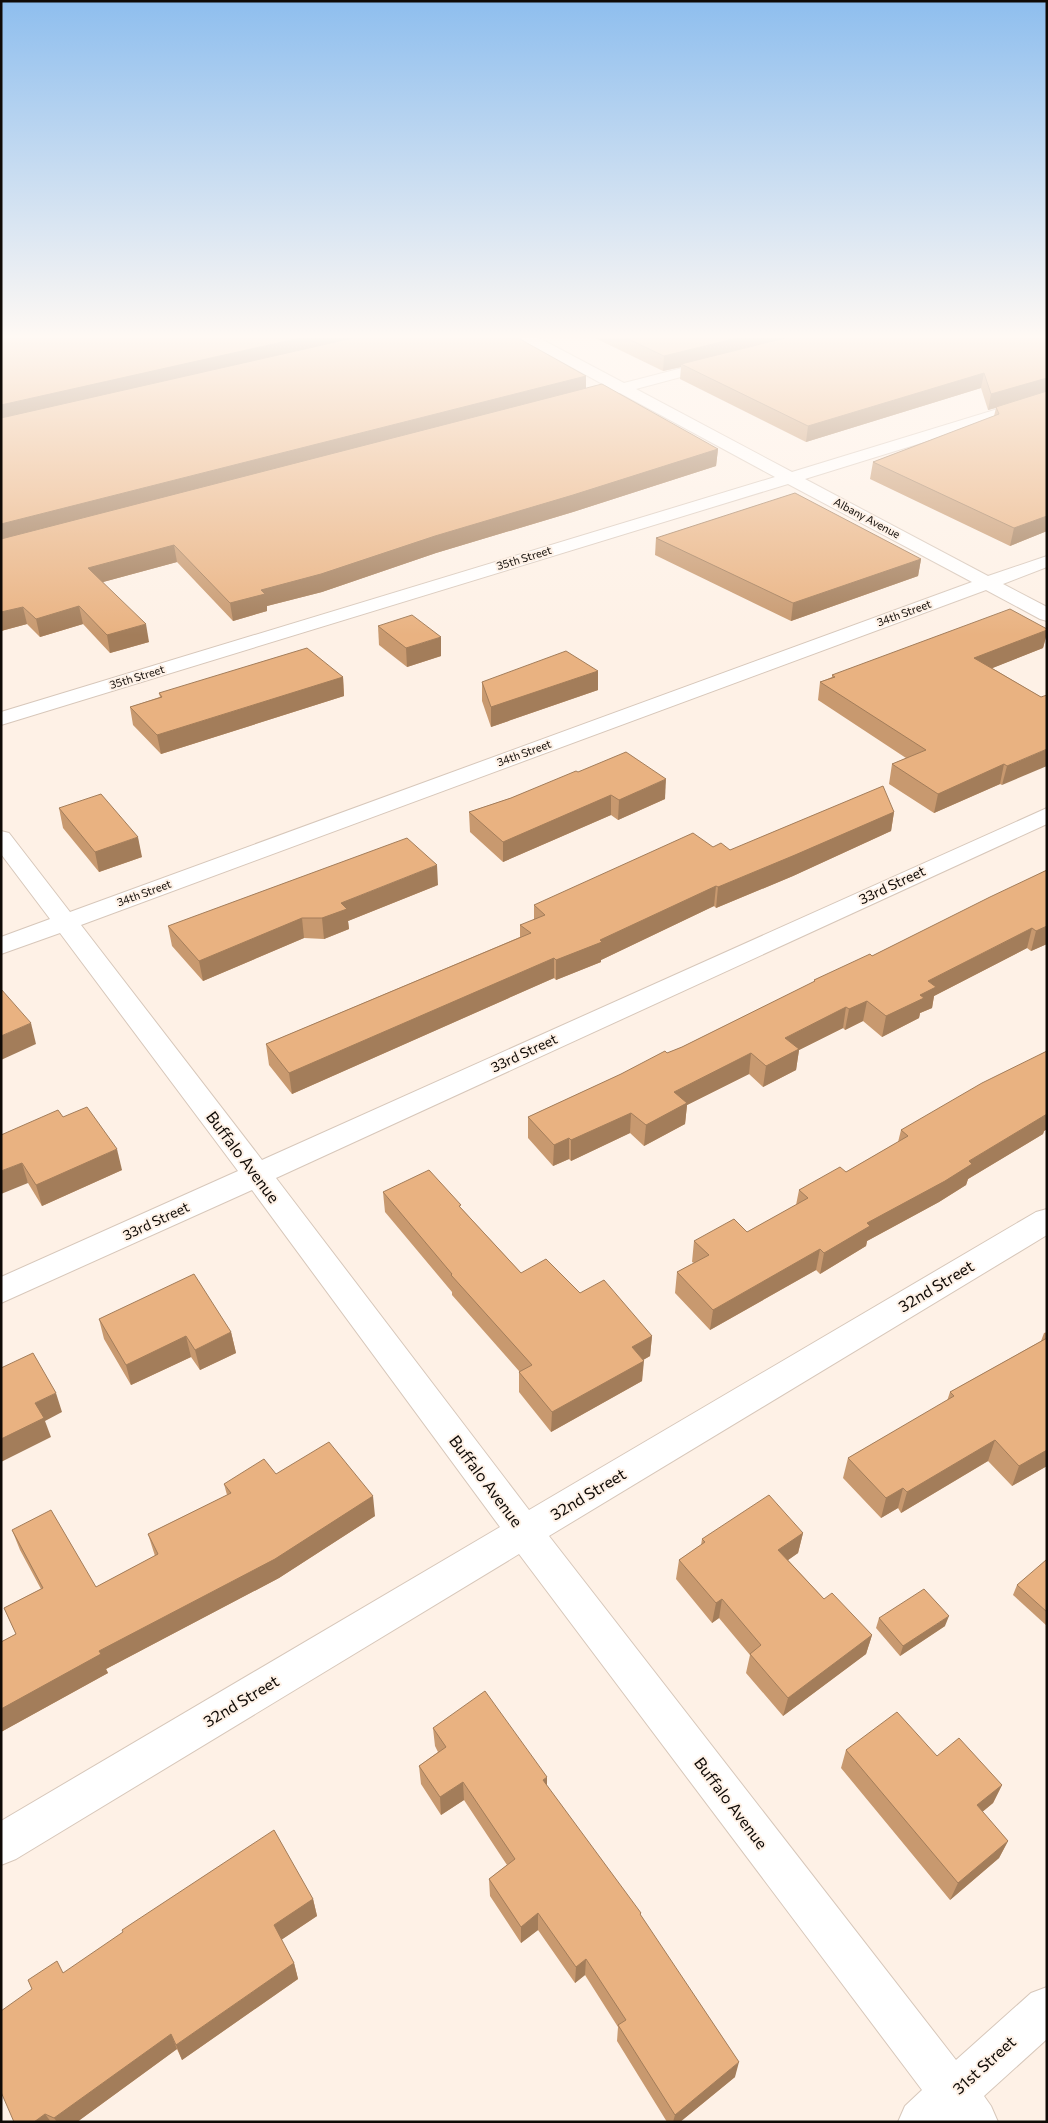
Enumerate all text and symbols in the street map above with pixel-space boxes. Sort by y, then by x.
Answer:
street label: Albany Avenue [832,495,903,541]
street label: 35th Street [495,543,553,572]
street label: 34th Street [875,597,933,628]
street label: 35th Street [108,662,166,691]
street label: 34th Street [495,737,553,768]
street label: 33rd Street [856,862,928,907]
street label: 34th Street [115,877,173,908]
street label: 33rd Street [488,1030,560,1075]
street label: Buffalo Avenue [203,1107,284,1206]
street label: 33rd Street [120,1198,192,1243]
street label: 32nd Street [895,1255,977,1316]
street label: Buffalo Avenue [446,1431,527,1530]
street label: 32nd Street [547,1463,629,1524]
street label: 32nd Street [200,1670,282,1731]
street label: Buffalo Avenue [691,1753,772,1852]
street label: 31st Street [948,2031,1019,2098]

